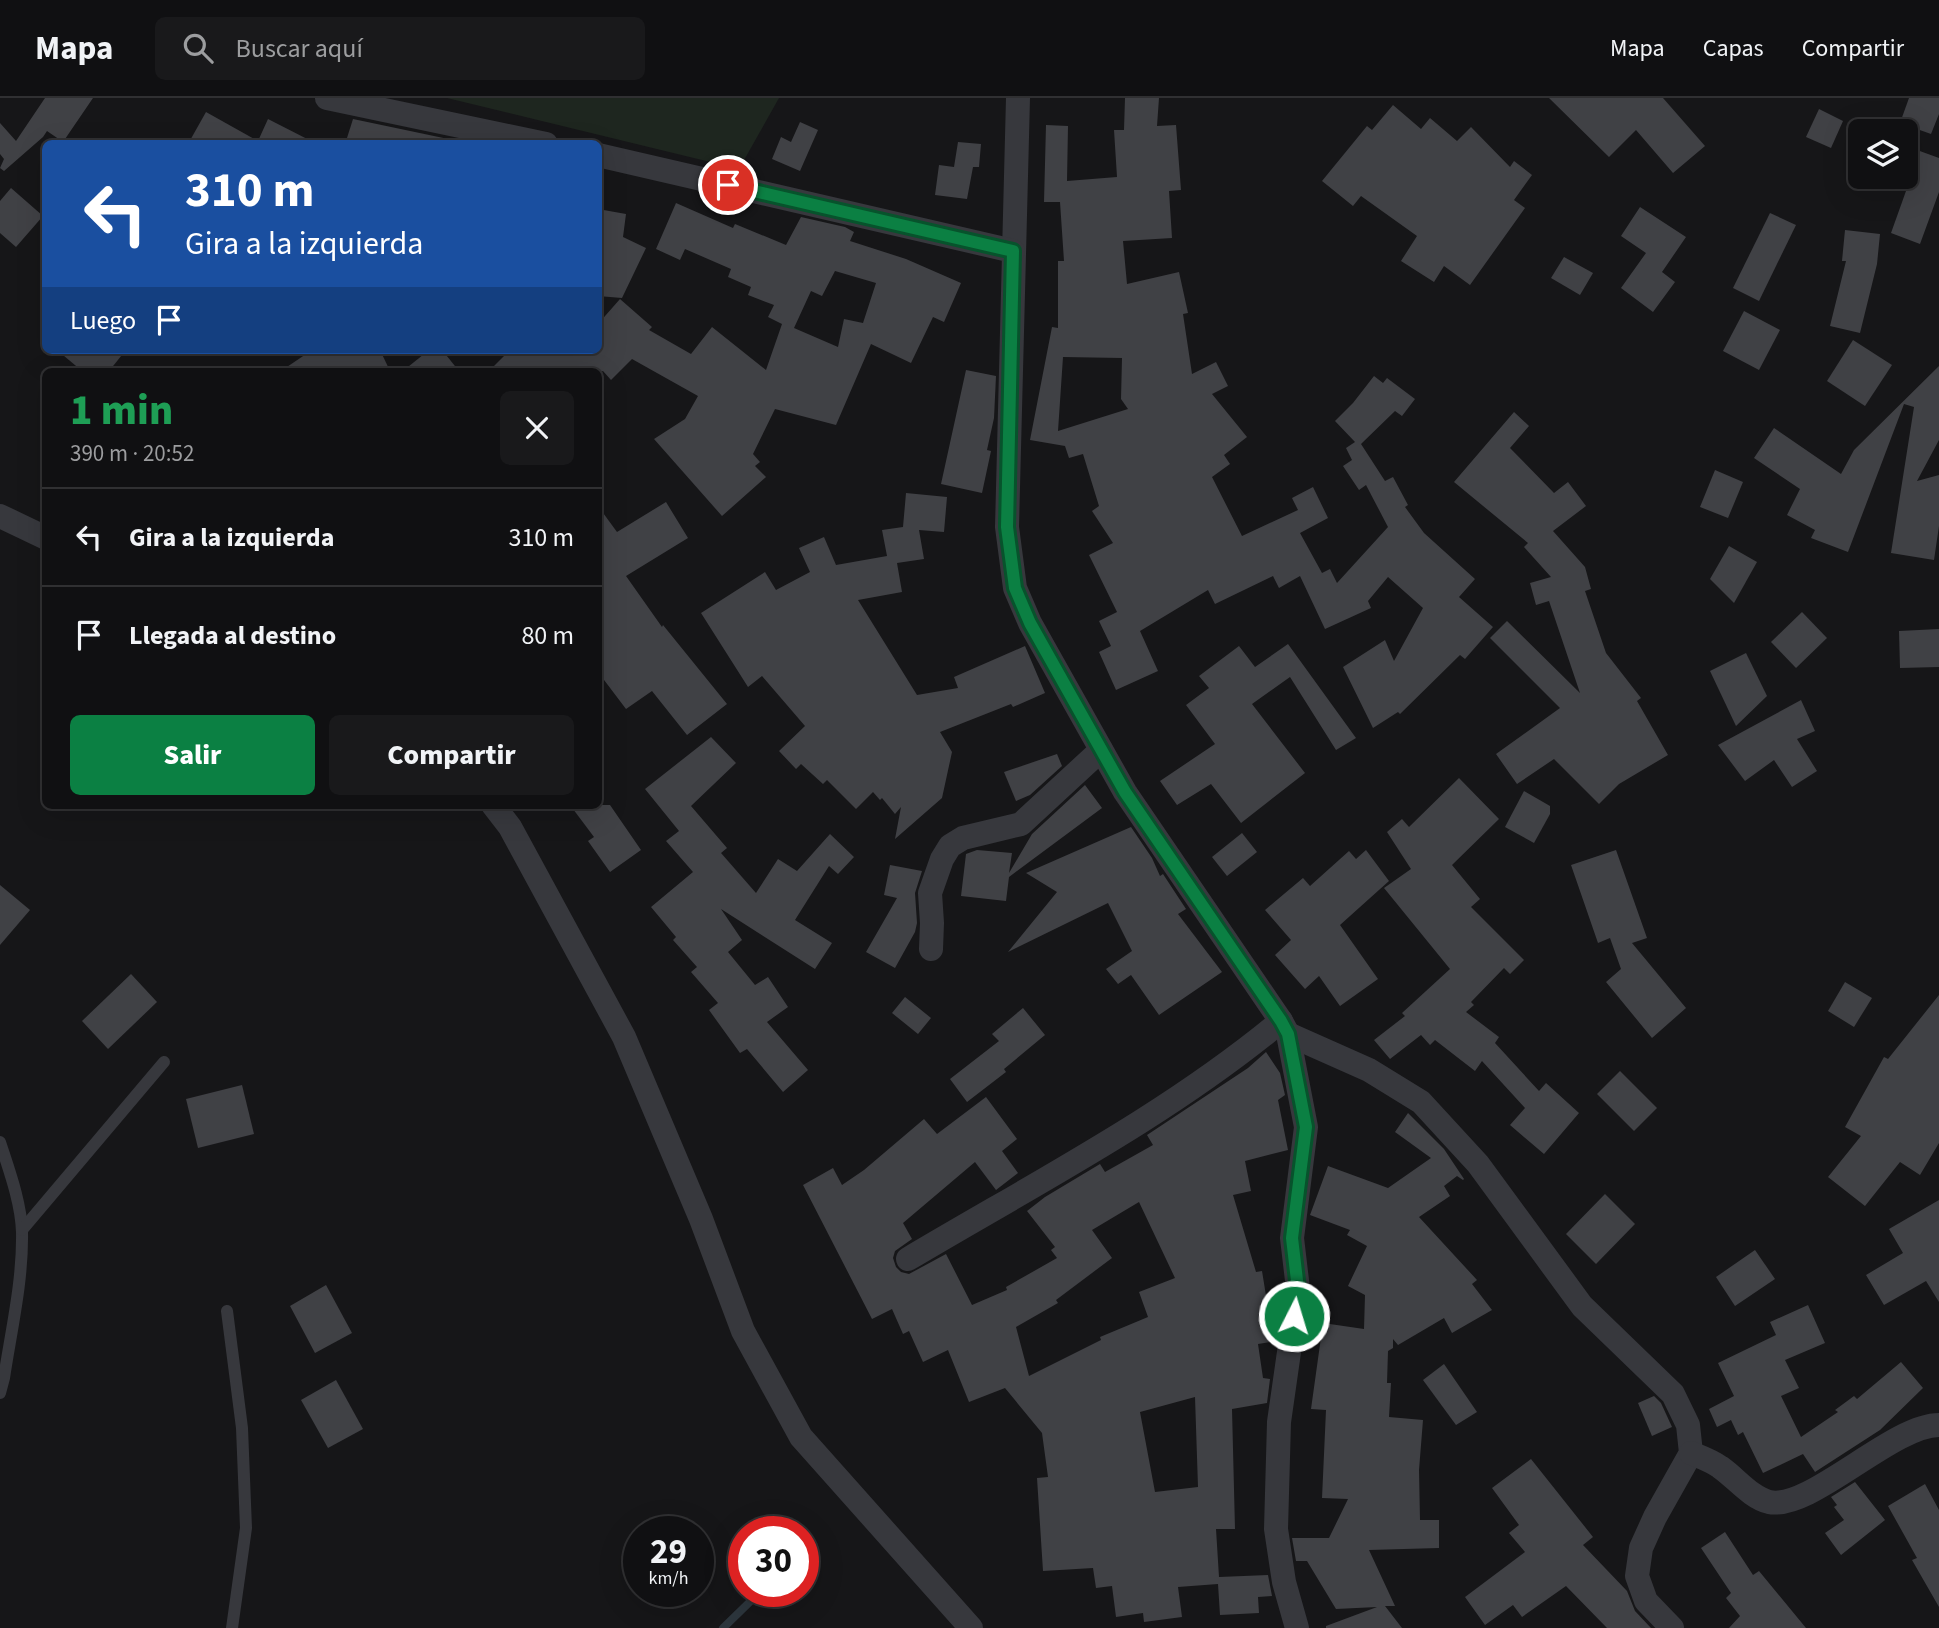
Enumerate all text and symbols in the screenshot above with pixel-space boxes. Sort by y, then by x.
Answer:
search box [155,17,645,80]
text: Mapa [35,25,113,72]
icon: search [179,29,217,67]
text: Buscar aquí [235,30,363,67]
text: Mapa [1610,31,1665,66]
text: Capas [1703,31,1764,66]
text: Compartir [1802,31,1904,66]
map controls [1848,119,1918,189]
button: layers [1848,119,1918,189]
pin [698,155,758,215]
text: 310 m [185,156,314,226]
icon: arrive [709,166,747,204]
icon: left [70,168,161,259]
text: Gira a la izquierda [185,221,423,267]
icon: arrive [150,301,188,339]
text: Luego [70,302,136,339]
text: 1 min [70,381,173,441]
button: close [500,391,574,465]
text: 390 m · 20:52 [70,437,194,470]
icon: left [70,518,108,556]
text: Gira a la izquierda [129,519,334,556]
text: 310 m [508,519,574,556]
icon: arrive [70,616,108,654]
text: Llegada al destino [129,617,336,654]
text: 80 m [521,617,574,654]
button: Salir [70,715,315,795]
button: Compartir [329,715,574,795]
position arrow [1257,1279,1331,1353]
speed limit sign: 30 [728,1516,819,1607]
text: 29 [650,1527,687,1577]
text: km/h [649,1566,688,1591]

